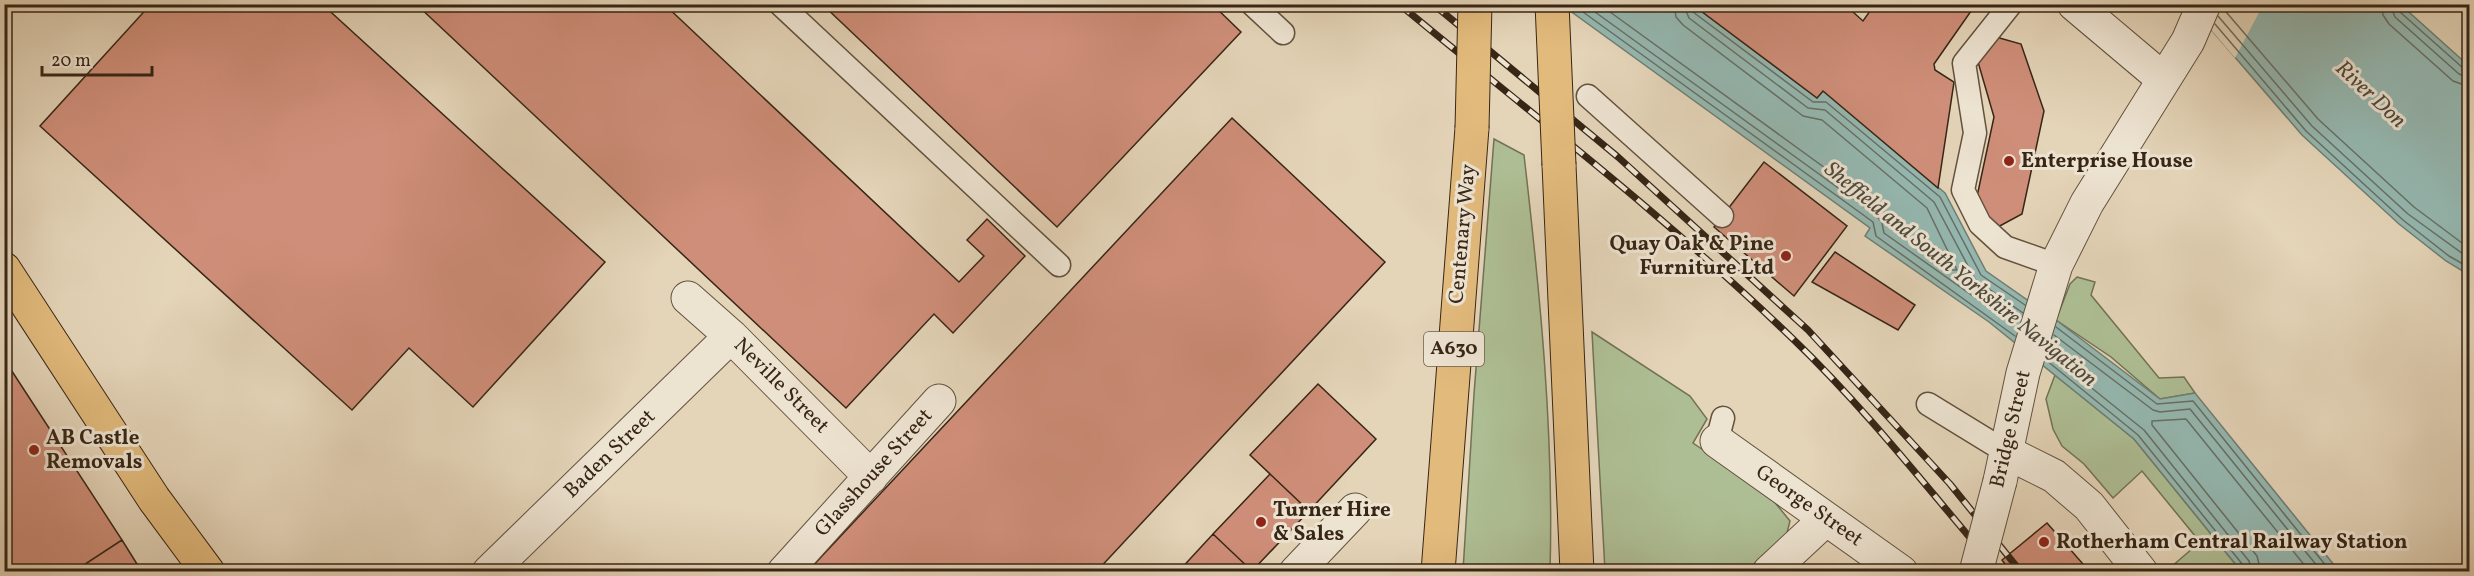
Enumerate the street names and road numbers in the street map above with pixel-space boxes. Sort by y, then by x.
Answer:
street label: Centenary Way [1442,162,1484,305]
street label: Neville Street [727,332,835,440]
road number: A630 [1424,332,1484,366]
street label: Bridge Street [1983,367,2039,491]
street label: Glasshouse Street [808,402,940,544]
street label: Baden Street [558,403,662,505]
street label: George Street [1749,458,1869,554]

